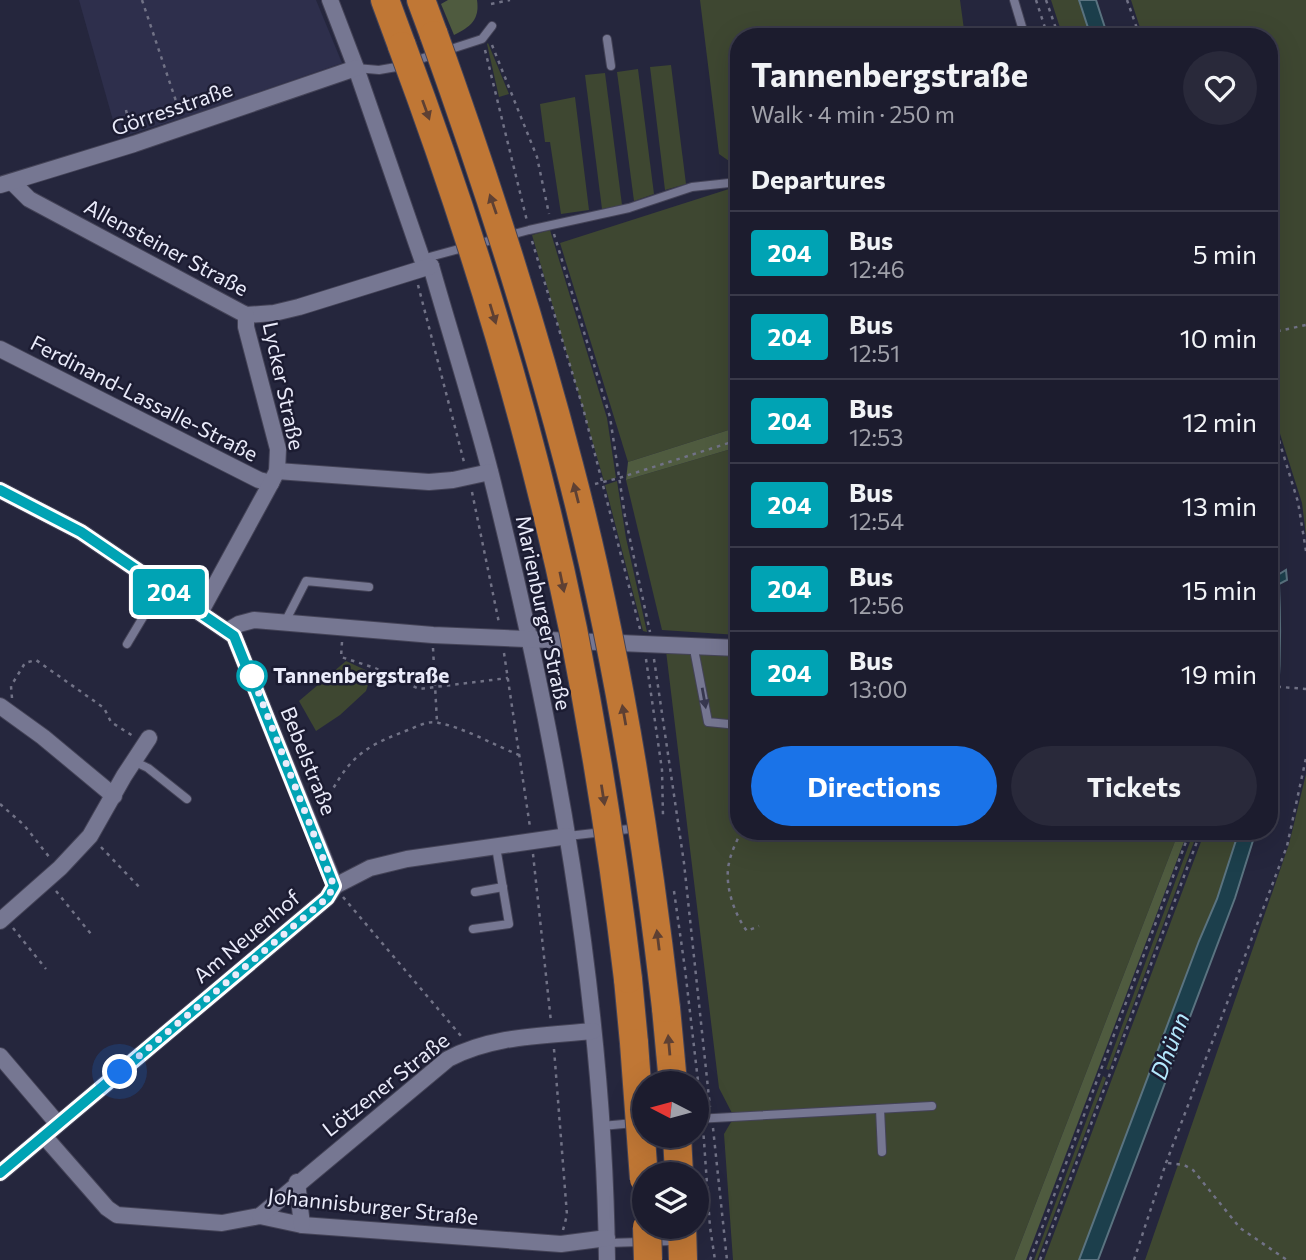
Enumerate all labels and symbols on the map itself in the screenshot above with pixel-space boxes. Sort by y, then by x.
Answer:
street label: Görresstraße [108,75,235,140]
one-way arrow [420,100,431,121]
street label: Allensteiner Straße [81,193,253,300]
one-way arrow [487,193,498,214]
one-way arrow [489,304,499,325]
street label: Lycker Straße [259,319,310,452]
street label: Ferdinand-Lassalle-Straße [27,329,262,466]
one-way arrow [570,482,581,504]
street label: Marienburger Straße [512,513,577,712]
line badge: 204 [129,569,209,615]
one-way arrow [557,571,568,593]
marker: Tannenbergstraße [237,661,267,691]
place label: Tannenbergstraße [273,662,449,687]
one-way arrow [699,687,710,709]
street label: Bebelstraße [276,703,342,818]
one-way arrow [618,704,629,726]
one-way arrow [598,784,609,806]
street label: Am Neuenhof [188,884,305,988]
one-way arrow [653,929,664,951]
water label: Dhünn [1144,1008,1195,1083]
street label: Lötzener Straße [317,1027,453,1141]
one-way arrow [664,1034,675,1056]
your location [102,1054,137,1089]
north arrow [632,1071,709,1148]
street label: Johannisburger Straße [267,1182,480,1229]

